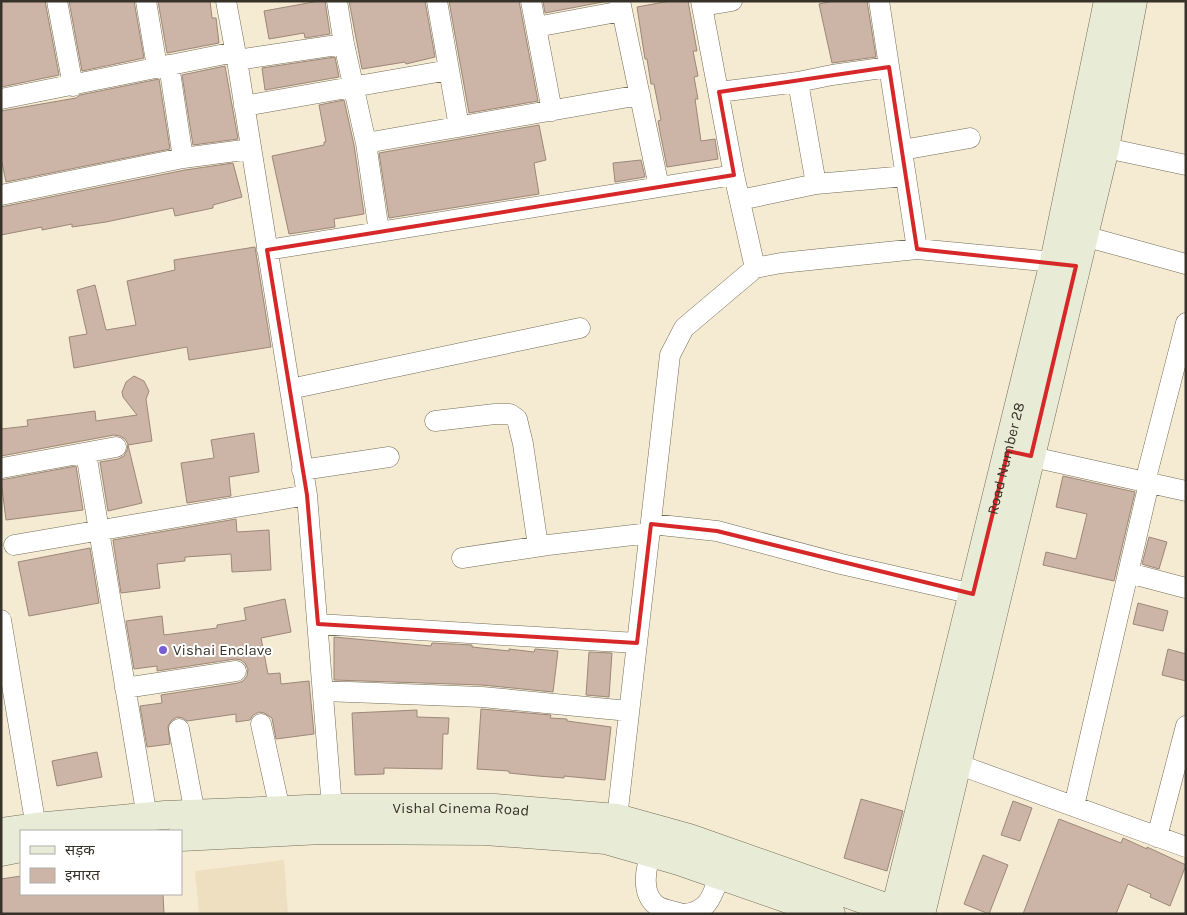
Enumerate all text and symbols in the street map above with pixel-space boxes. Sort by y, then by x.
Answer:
street label: Road Number 28 [983,401,1028,517]
place label: Vishai Enclave [173,641,272,659]
marker: Vishai Enclave [157,644,169,656]
street label: Vishal Cinema Road [393,799,530,820]
legend [20,830,182,895]
text: सड़क [65,841,95,859]
text: इमारत [65,866,100,884]

